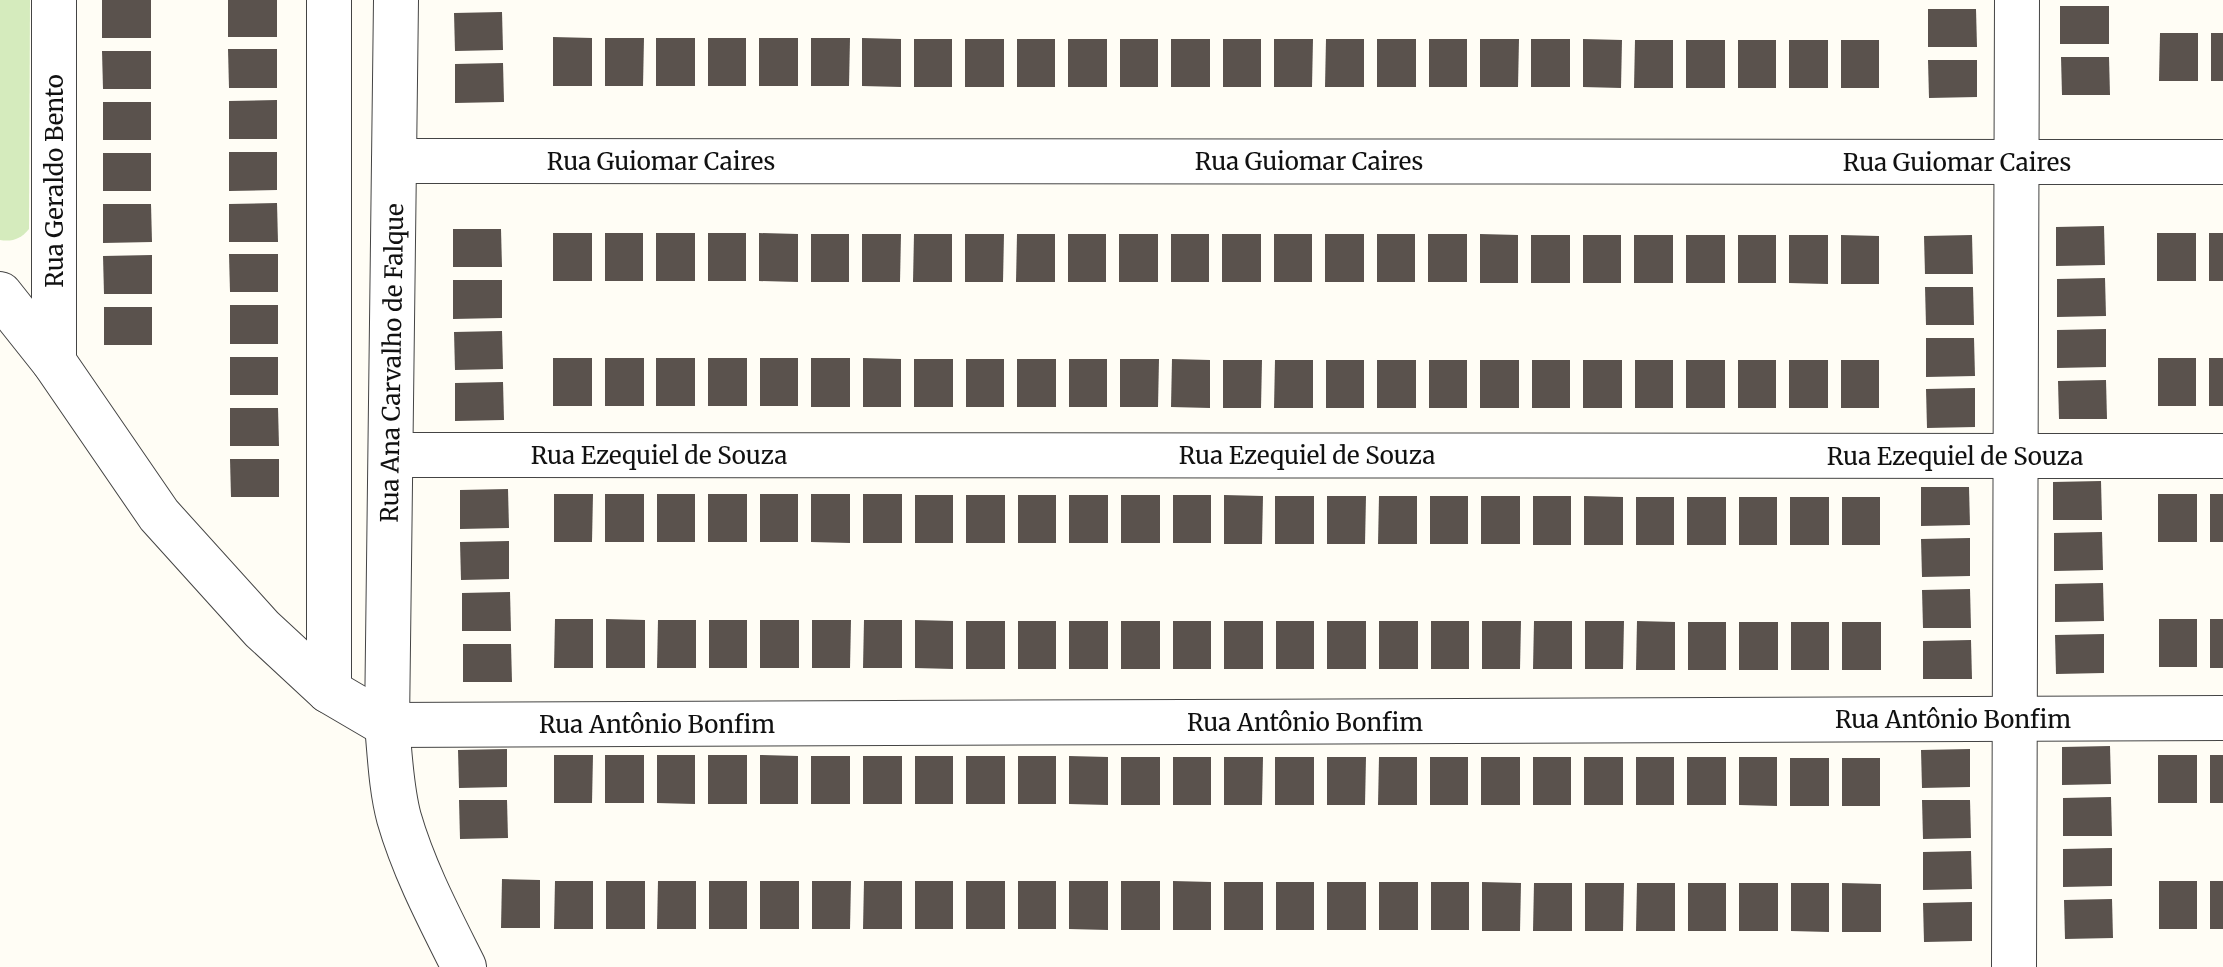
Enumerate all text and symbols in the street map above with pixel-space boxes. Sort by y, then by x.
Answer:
street label: Rua Geraldo Bento [39,74,70,288]
street label: Rua Guiomar Caires [547,146,775,177]
street label: Rua Guiomar Caires [1195,146,1423,177]
street label: Rua Guiomar Caires [1843,147,2071,178]
street label: Rua Ana Carvalho de Falque [374,203,410,523]
street label: Rua Ezequiel de Souza [531,440,787,471]
street label: Rua Ezequiel de Souza [1179,440,1435,471]
street label: Rua Ezequiel de Souza [1827,441,2083,472]
street label: Rua Antônio Bonfim [1835,704,2071,735]
street label: Rua Antônio Bonfim [1187,707,1423,738]
street label: Rua Antônio Bonfim [539,709,775,740]

